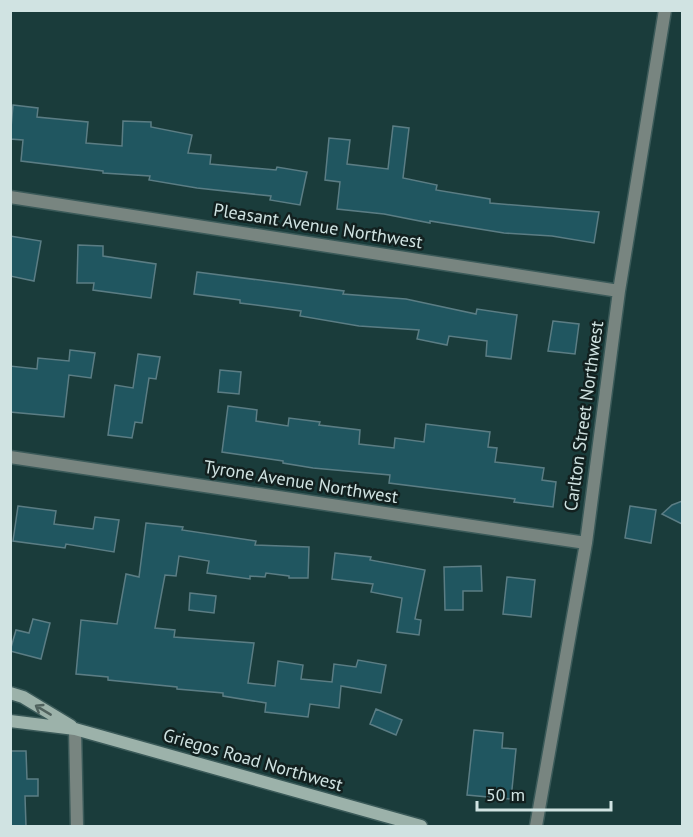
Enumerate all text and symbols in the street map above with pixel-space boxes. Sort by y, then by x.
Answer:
street label: Pleasant Avenue Northwest [212,198,424,253]
street label: Carlton Street Northwest [559,320,608,512]
street label: Tyrone Avenue Northwest [202,455,400,508]
one-way arrow [35,703,52,715]
street label: Griegos Road Northwest [161,723,346,796]
scale bar [477,774,610,812]
text: 50 m [486,783,525,806]

